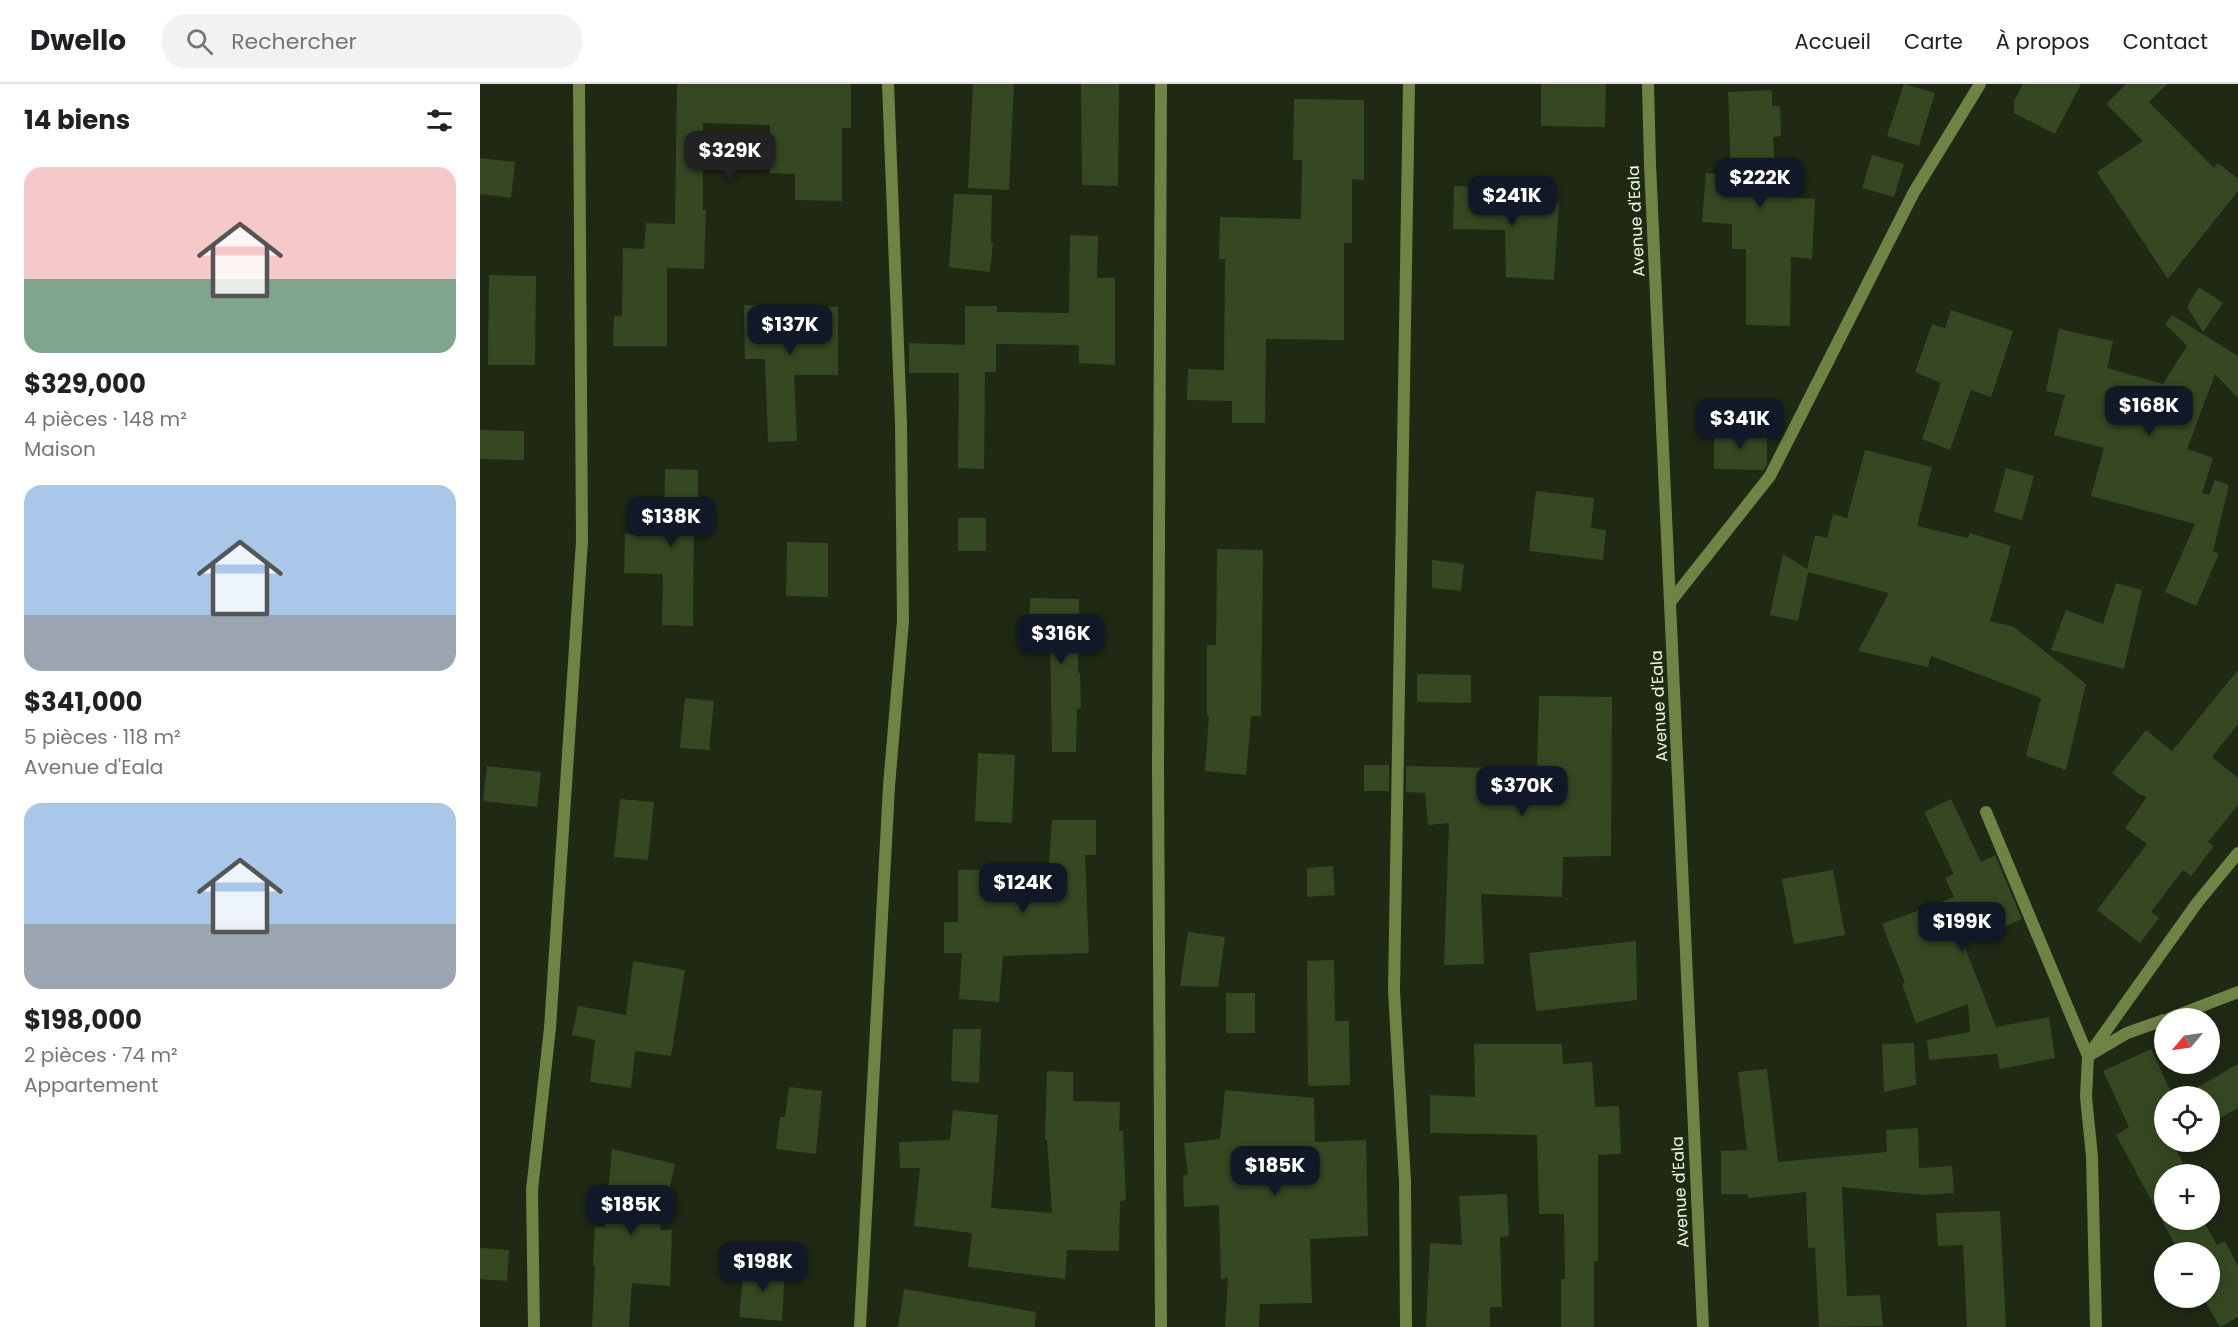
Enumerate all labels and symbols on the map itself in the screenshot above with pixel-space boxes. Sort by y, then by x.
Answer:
pin: $329K [688,131,772,182]
pin: $222K [1718,158,1802,209]
street label: Avenue d'Eala [1622,165,1650,277]
pin: $241K [1470,176,1554,227]
pin: $137K [748,305,832,356]
pin: $168K [2107,386,2191,437]
pin: $341K [1698,399,1782,450]
pin: $138K [629,497,713,548]
pin: $316K [1019,614,1103,665]
street label: Avenue d'Eala [1645,650,1673,762]
pin: $370K [1480,766,1564,817]
pin: $124K [981,863,1065,914]
pin: $199K [1920,902,2004,953]
north arrow [2154,1008,2220,1074]
street label: Avenue d'Eala [1666,1136,1694,1248]
pin: $185K [1233,1146,1317,1197]
pin: $185K [589,1185,673,1236]
pin: $198K [721,1242,805,1293]

